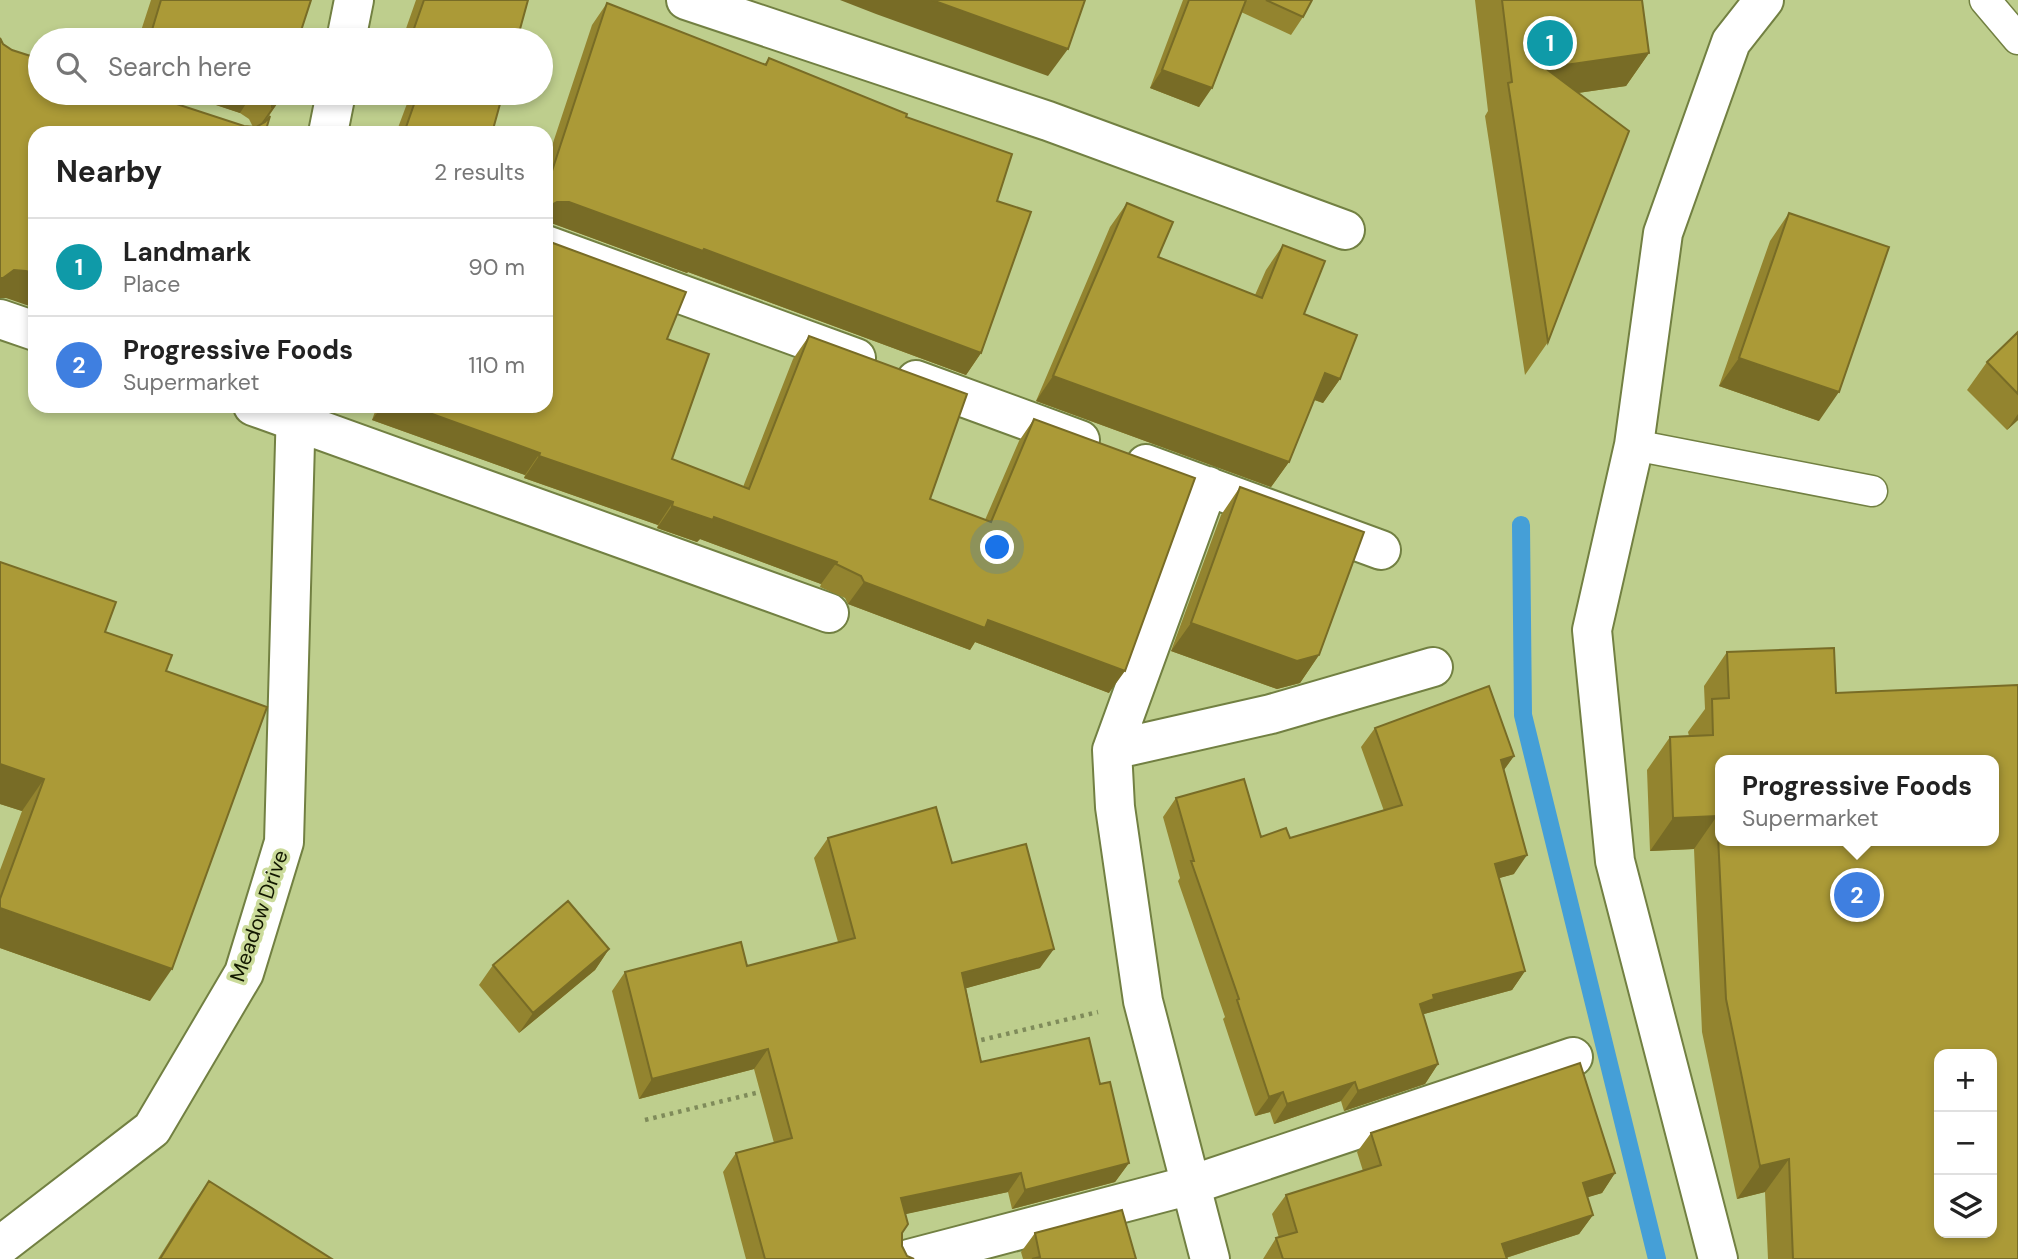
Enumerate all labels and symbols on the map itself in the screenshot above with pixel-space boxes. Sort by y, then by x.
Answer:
pin: 1 [1527,17,1573,69]
your location [980,530,1014,564]
street label: Meadow Drive [223,846,295,986]
pin: 2 [1834,869,1880,921]

